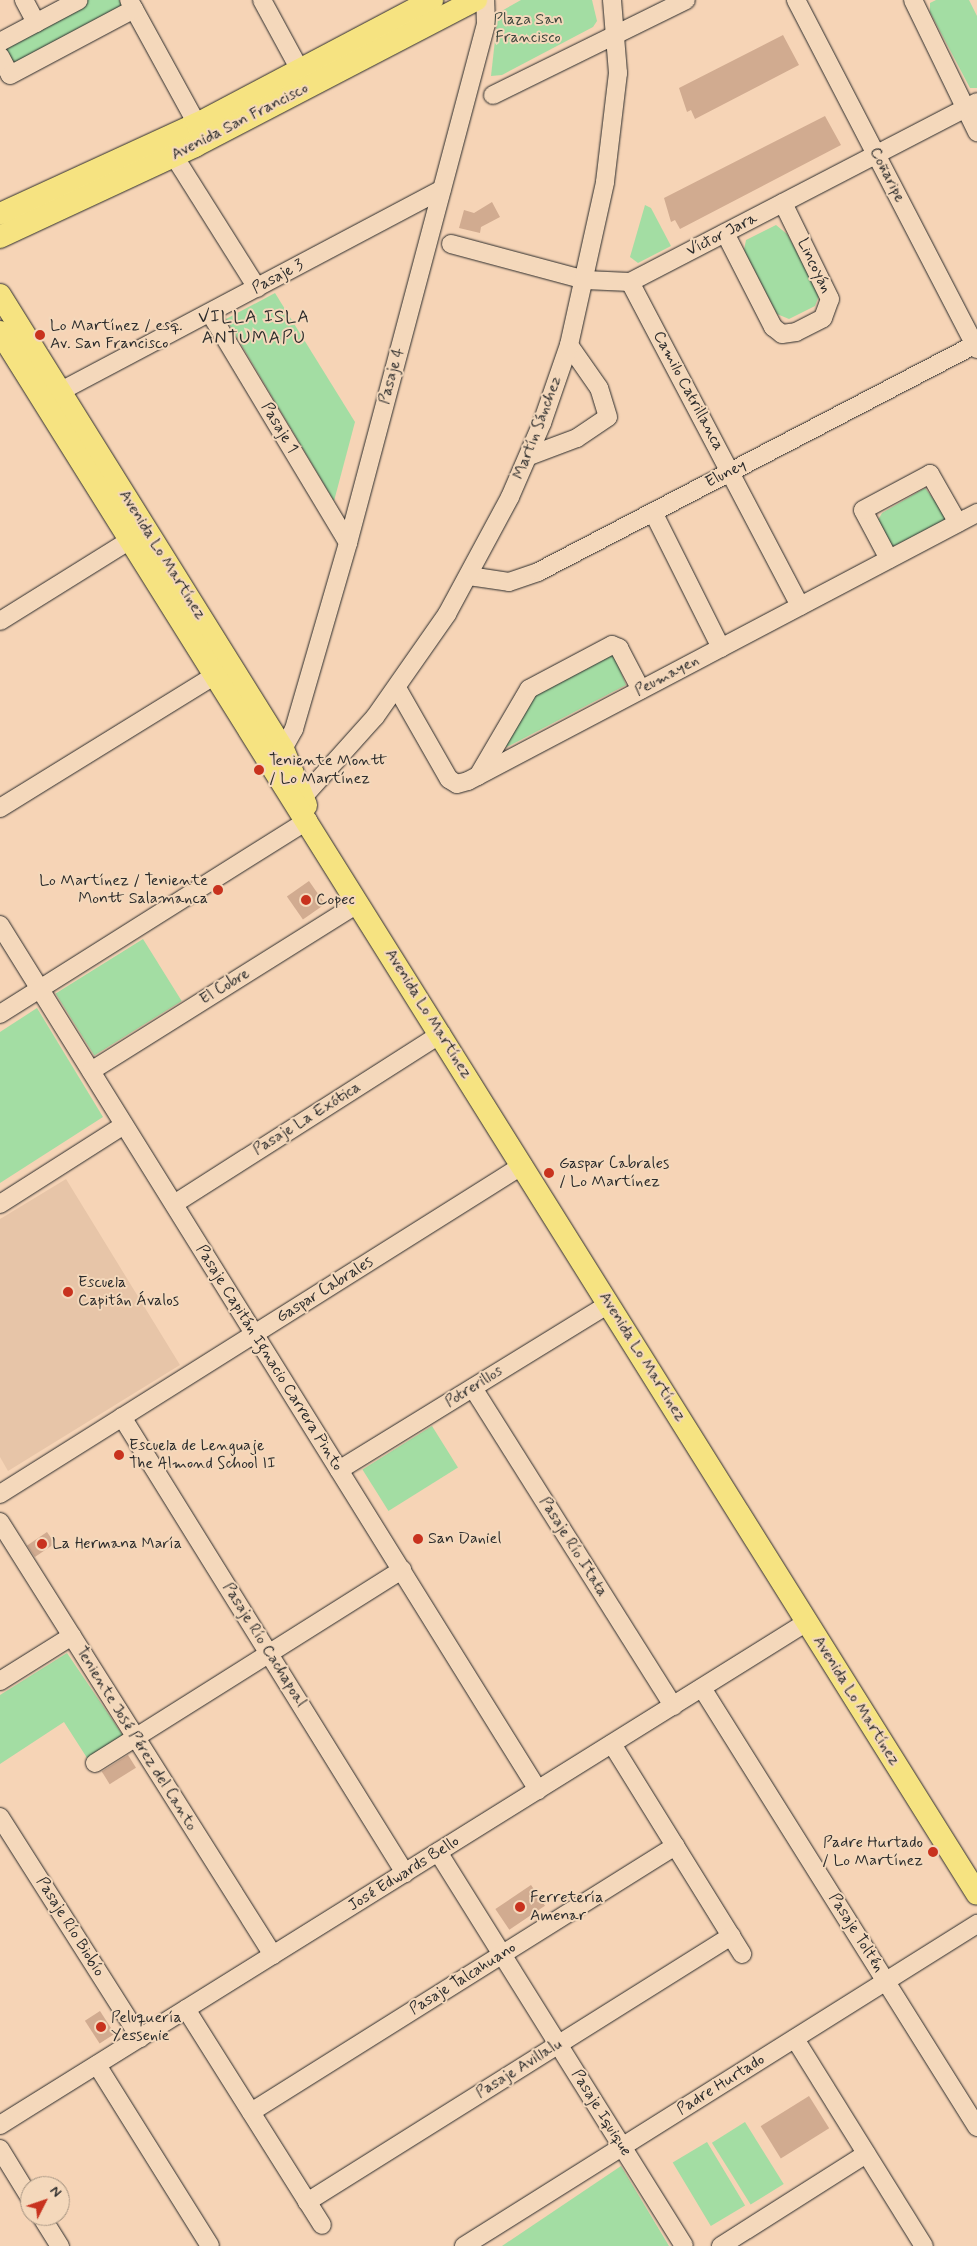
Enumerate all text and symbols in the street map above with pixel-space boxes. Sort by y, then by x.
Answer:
park label: Plaza San Francisco [494,10,562,48]
street label: Avenida San Francisco [167,79,313,165]
street label: Coñaripe [865,144,909,206]
street label: Víctor Jara [684,209,760,261]
street label: Lincoyán [793,235,835,297]
street label: Pasaje 3 [249,255,307,299]
district label: VILLA ISLA ANTUMAPU [199,307,309,350]
place label: Lo Martínez / esq. Av. San Francisco [50,316,179,354]
street label: Camilo Catrillanca [648,328,728,454]
marker: Lo Martínez / esq. Av. San Francisco [34,329,46,341]
street label: Pasaje 4 [375,346,409,406]
street label: Martín Sánchez [509,374,567,482]
street label: Pasaje 1 [256,399,302,457]
street label: Eluney [702,456,750,492]
street label: Avenida Lo Martínez [116,489,208,621]
street label: Peumayen [632,651,702,701]
place label: Teniente Montt / Lo Martínez [269,751,383,789]
marker: Teniente Montt / Lo Martínez [253,764,265,776]
place label: Lo Martínez / Teniente Montt Salamanca [42,871,208,909]
marker: Lo Martínez / Teniente Montt Salamanca [212,884,224,896]
place label: Copec [316,890,355,910]
marker: Copec [300,894,312,906]
street label: Avenida Lo Martínez [382,948,474,1080]
street label: El Cobre [195,963,255,1011]
street label: Pasaje La Exótica [250,1079,364,1159]
place label: Gaspar Cabrales / Lo Martínez [559,1154,671,1192]
marker: Gaspar Cabrales / Lo Martínez [543,1167,555,1179]
street label: Pasaje Capitán Ignacio Carrera Pinto [193,1245,345,1471]
street label: Gaspar Cabrales [272,1252,378,1328]
place label: Escuela Capitán Ávalos [78,1273,179,1311]
marker: Escuela Capitán Ávalos [62,1286,74,1298]
street label: Avenida Lo Martínez [596,1291,688,1423]
street label: Potrerillos [442,1362,506,1412]
place label: Escuela de Lenguaje The Almond School II [129,1436,281,1474]
marker: Escuela de Lenguaje The Almond School II [113,1449,125,1461]
street label: Pasaje Río Itata [535,1494,611,1600]
place label: San Daniel [428,1529,501,1549]
marker: San Daniel [412,1533,424,1545]
place label: La Hermana María [52,1534,188,1554]
marker: La Hermana María [36,1538,48,1550]
street label: Pasaje Río Cachapoal [218,1579,310,1711]
street label: Avenida Lo Martínez [810,1635,902,1767]
street label: Teniente José Pérez del Canto [72,1645,200,1833]
street label: José Edwards Bello [345,1832,463,1916]
place label: Padre Hurtado / Lo Martínez [825,1833,923,1871]
marker: Padre Hurtado / Lo Martínez [927,1846,939,1858]
street label: Pasaje Río Biobío [32,1874,108,1980]
place label: Ferretería Amenar [530,1888,603,1926]
street label: Pasaje Toltén [824,1890,888,1976]
marker: Ferretería Amenar [514,1901,526,1913]
street label: Pasaje Talcahuano [406,1938,520,2020]
place label: Peluquería Yessenie [111,2008,182,2046]
marker: Peluquería Yessenie [95,2021,107,2033]
street label: Pasaje Avillalu [473,2035,565,2103]
street label: Padre Hurtado [675,2051,767,2119]
street label: Pasaje Iquique [567,2066,635,2160]
north arrow [20,2176,70,2226]
text: N [46,2182,65,2201]

